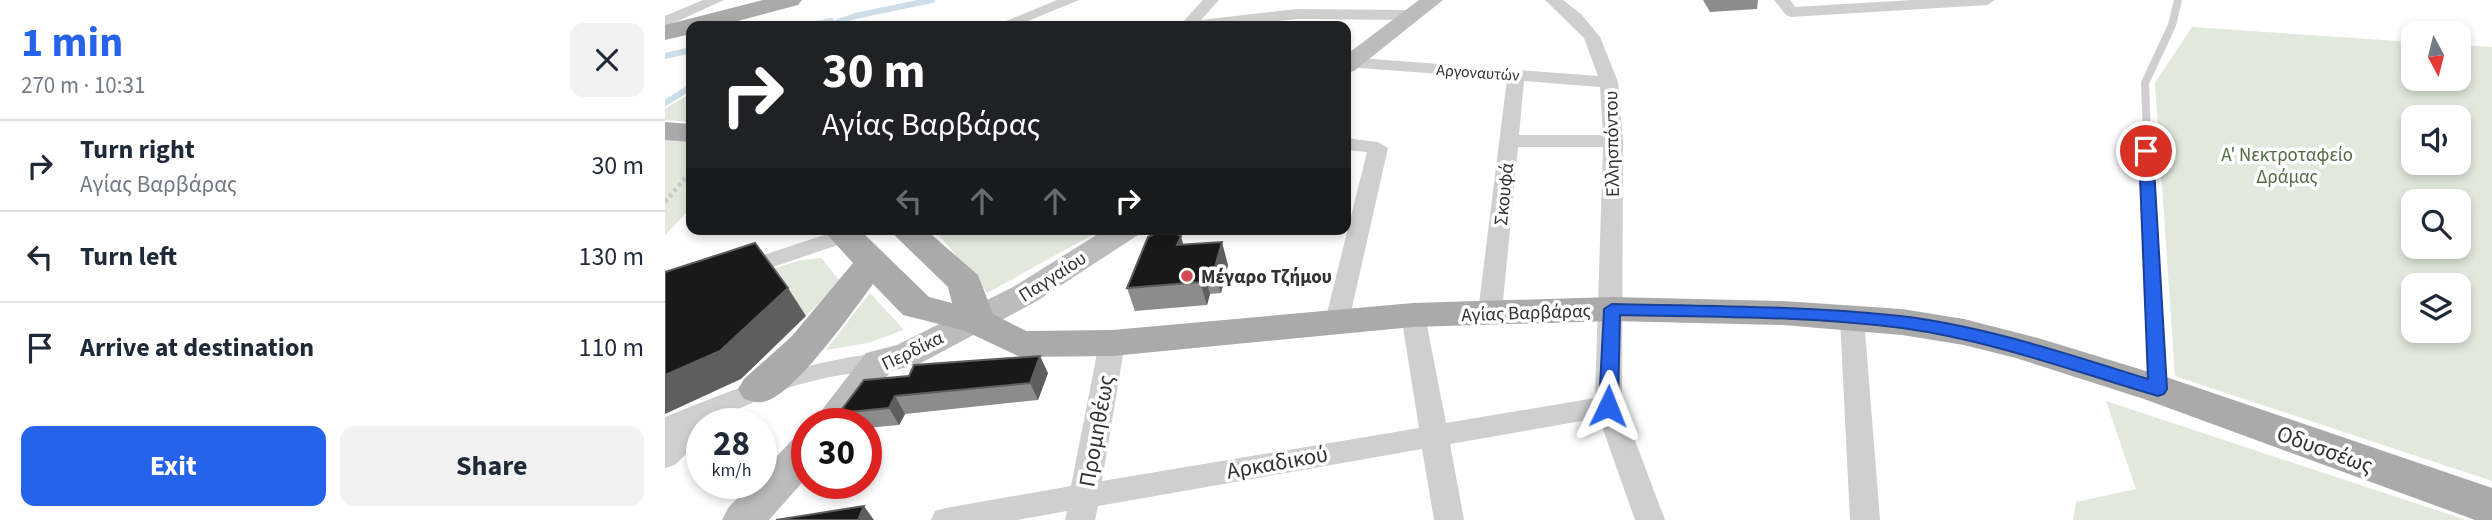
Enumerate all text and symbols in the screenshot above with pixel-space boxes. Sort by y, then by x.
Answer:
text: 1 min [21,13,123,73]
north arrow [2401,21,2471,91]
map controls [2401,21,2471,343]
button: close [570,23,644,97]
text: 30 m [822,37,926,107]
icon: right [707,49,798,140]
street label: Αργοναυτών [1436,59,1521,87]
text: 270 m · 10:31 [21,69,145,102]
street label: Ελλησπόντου [1598,91,1627,197]
text: Αγίας Βαρβάρας [822,102,1041,148]
button: sound [2401,105,2471,175]
pin [2116,121,2176,181]
text: Turn right [80,131,195,168]
icon: arrive [2127,132,2165,170]
park label: Α' Νεκτροταφείο Δράμας [2221,142,2353,191]
icon: right [21,147,59,185]
text: 30 m [591,147,644,184]
street label: Σκουφά [1488,161,1521,227]
text: Αγίας Βαρβάρας [80,168,237,201]
icon: left [890,182,928,220]
icon: ahead [963,182,1001,220]
icon: ahead [1036,182,1074,220]
icon: right [1109,182,1147,220]
button: search [2401,189,2471,259]
icon: left [21,238,59,276]
text: Turn left [80,238,177,275]
text: 130 m [578,238,644,275]
street label: Παγγαίου [1014,245,1092,309]
place label: Μέγαρο Τζήμου [1201,264,1332,291]
marker: Μέγαρο Τζήμου [1179,268,1195,284]
button: layers [2401,273,2471,343]
street label: Αγίας Βαρβάρας [1461,298,1591,329]
street label: Περδίκα [877,325,948,378]
icon: arrive [21,329,59,367]
text: Arrive at destination [80,329,314,366]
text: 110 m [578,329,644,366]
position arrow [1571,369,1645,443]
street label: Προμηθέως [1070,372,1123,490]
speed limit sign: 30 [791,408,882,499]
street label: Οδυσσέως [2272,417,2378,482]
text: 28 [713,419,750,469]
button: Exit [21,426,326,506]
button: Share [340,426,644,506]
street label: Αρκαδικού [1224,437,1330,488]
text: km/h [712,458,751,483]

